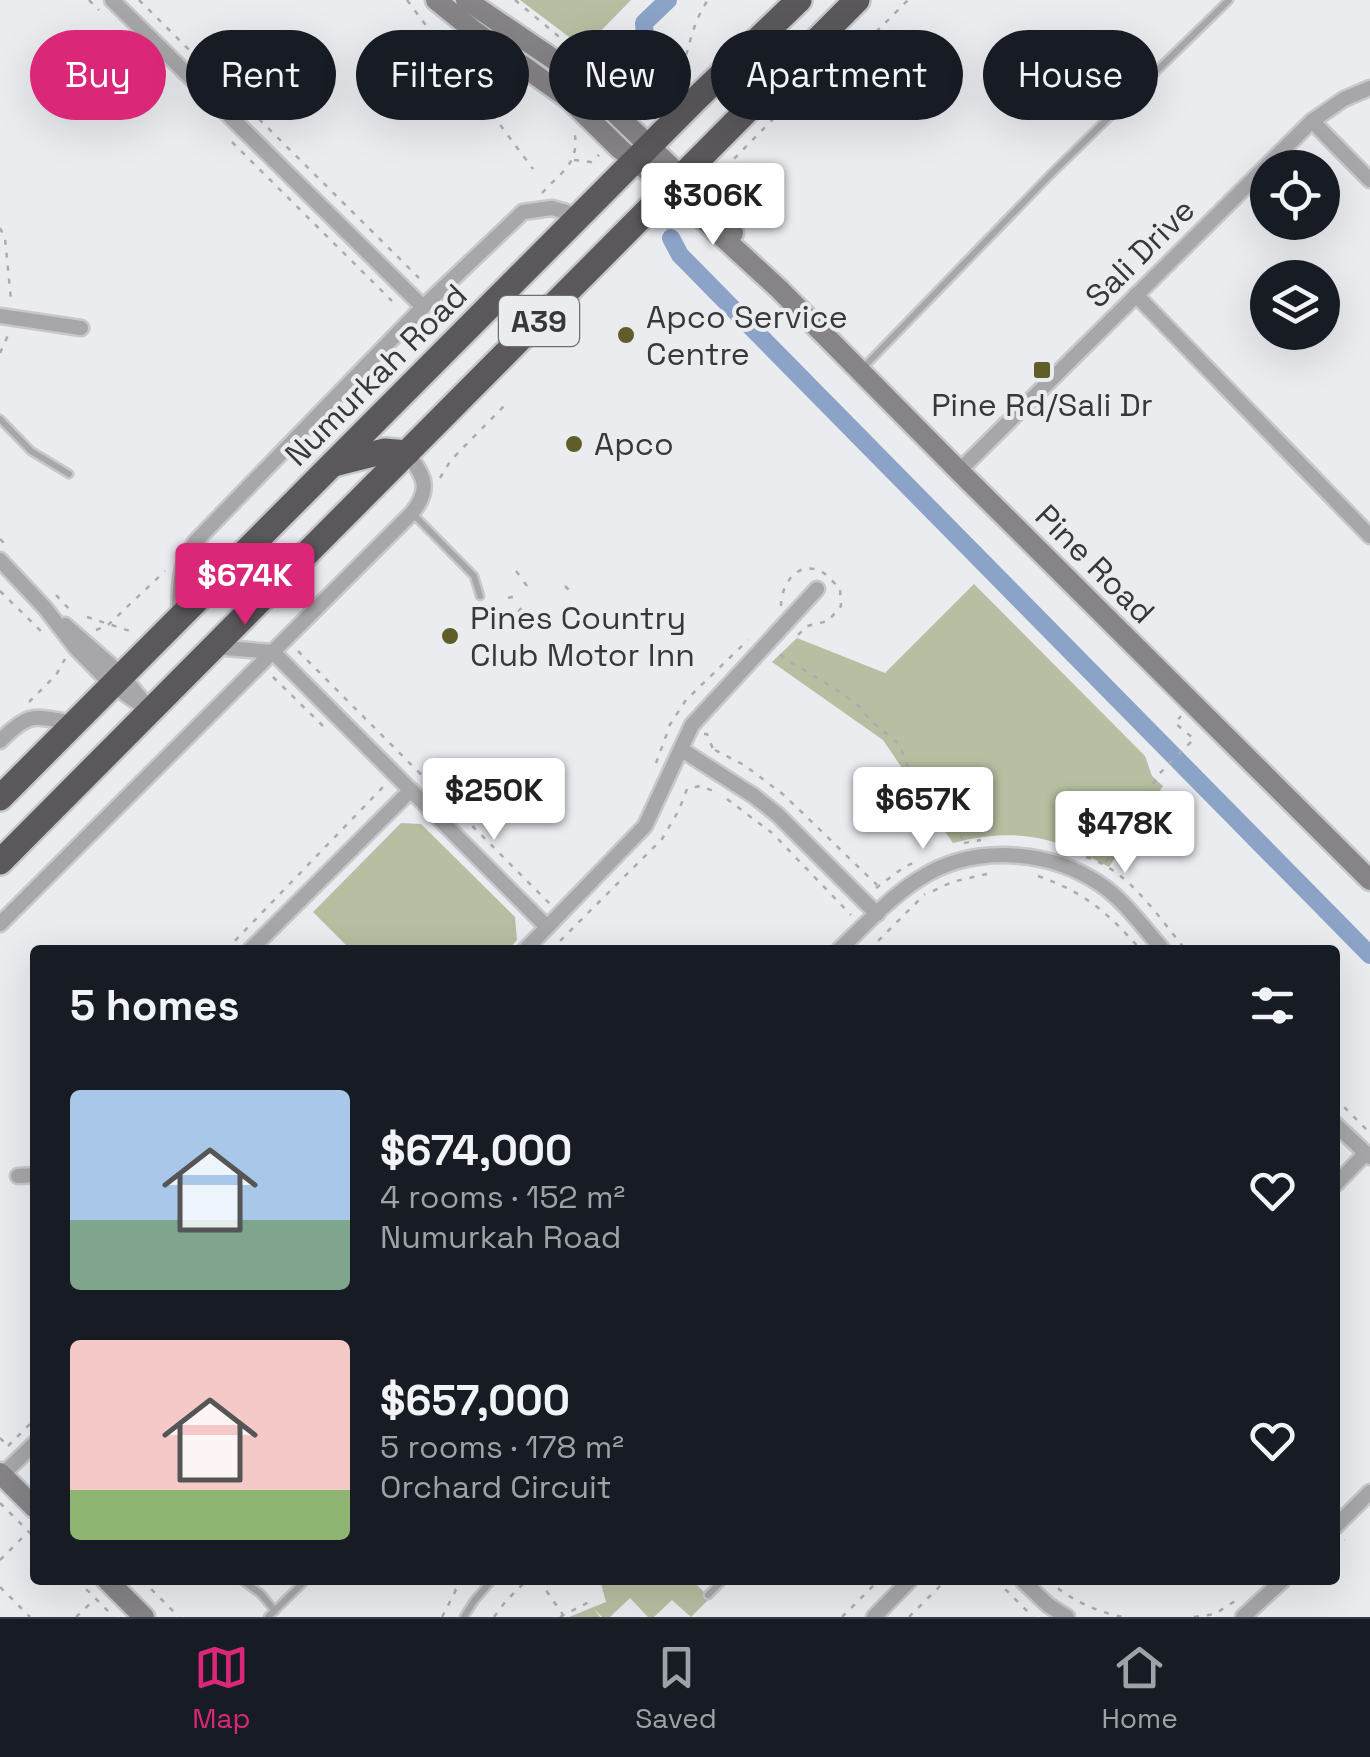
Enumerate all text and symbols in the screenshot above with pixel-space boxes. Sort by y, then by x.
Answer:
chip: Buy [30,30,166,120]
chip: Rent [186,30,336,120]
chip: Filters [356,30,529,120]
chip: New [549,30,691,120]
chip: Apartment [711,30,963,120]
chip: House [983,30,1158,120]
map controls [1250,150,1340,350]
button: locate [1250,150,1340,240]
pin: $306K [643,163,783,248]
text: $306K [663,175,763,215]
street label: Sali Drive [1077,190,1203,316]
button: layers [1250,260,1340,350]
street label: Numurkah Road [277,276,475,474]
road number: A39 [499,296,579,346]
place label: Apco Service Centre [646,297,848,374]
marker: Apco Service Centre [615,324,637,346]
marker: Pine Rd/Sali Dr [1031,359,1053,381]
place label: Pine Rd/Sali Dr [931,385,1153,425]
place label: Apco [594,424,674,464]
marker: Apco [563,433,585,455]
street label: Pine Road [1027,496,1163,632]
pin: $674K [175,543,315,628]
text: $674K [197,555,293,595]
place label: Pines Country Club Motor Inn [470,598,695,675]
marker: Pines Country Club Motor Inn [439,625,461,647]
pin: $250K [424,758,564,843]
pin: $657K [853,767,993,852]
text: $250K [445,770,543,810]
text: $657K [875,779,971,819]
pin: $478K [1055,791,1195,876]
text: $478K [1077,803,1173,843]
icon: filters [1245,978,1300,1033]
text: 5 homes [70,979,240,1032]
text: $674,000 [380,1124,572,1177]
icon: home [150,1130,270,1250]
icon: heart [1245,1163,1300,1218]
text: 4 rooms · 152 m² [380,1177,625,1217]
text: Numurkah Road [380,1217,621,1257]
text: $657,000 [380,1374,570,1427]
icon: home [150,1380,270,1500]
icon: heart [1245,1413,1300,1468]
text: 5 rooms · 178 m² [380,1427,624,1467]
text: Orchard Circuit [380,1467,612,1507]
tab: Map [192,1640,251,1736]
tab: Saved [635,1640,717,1736]
tab: Home [1101,1640,1178,1736]

